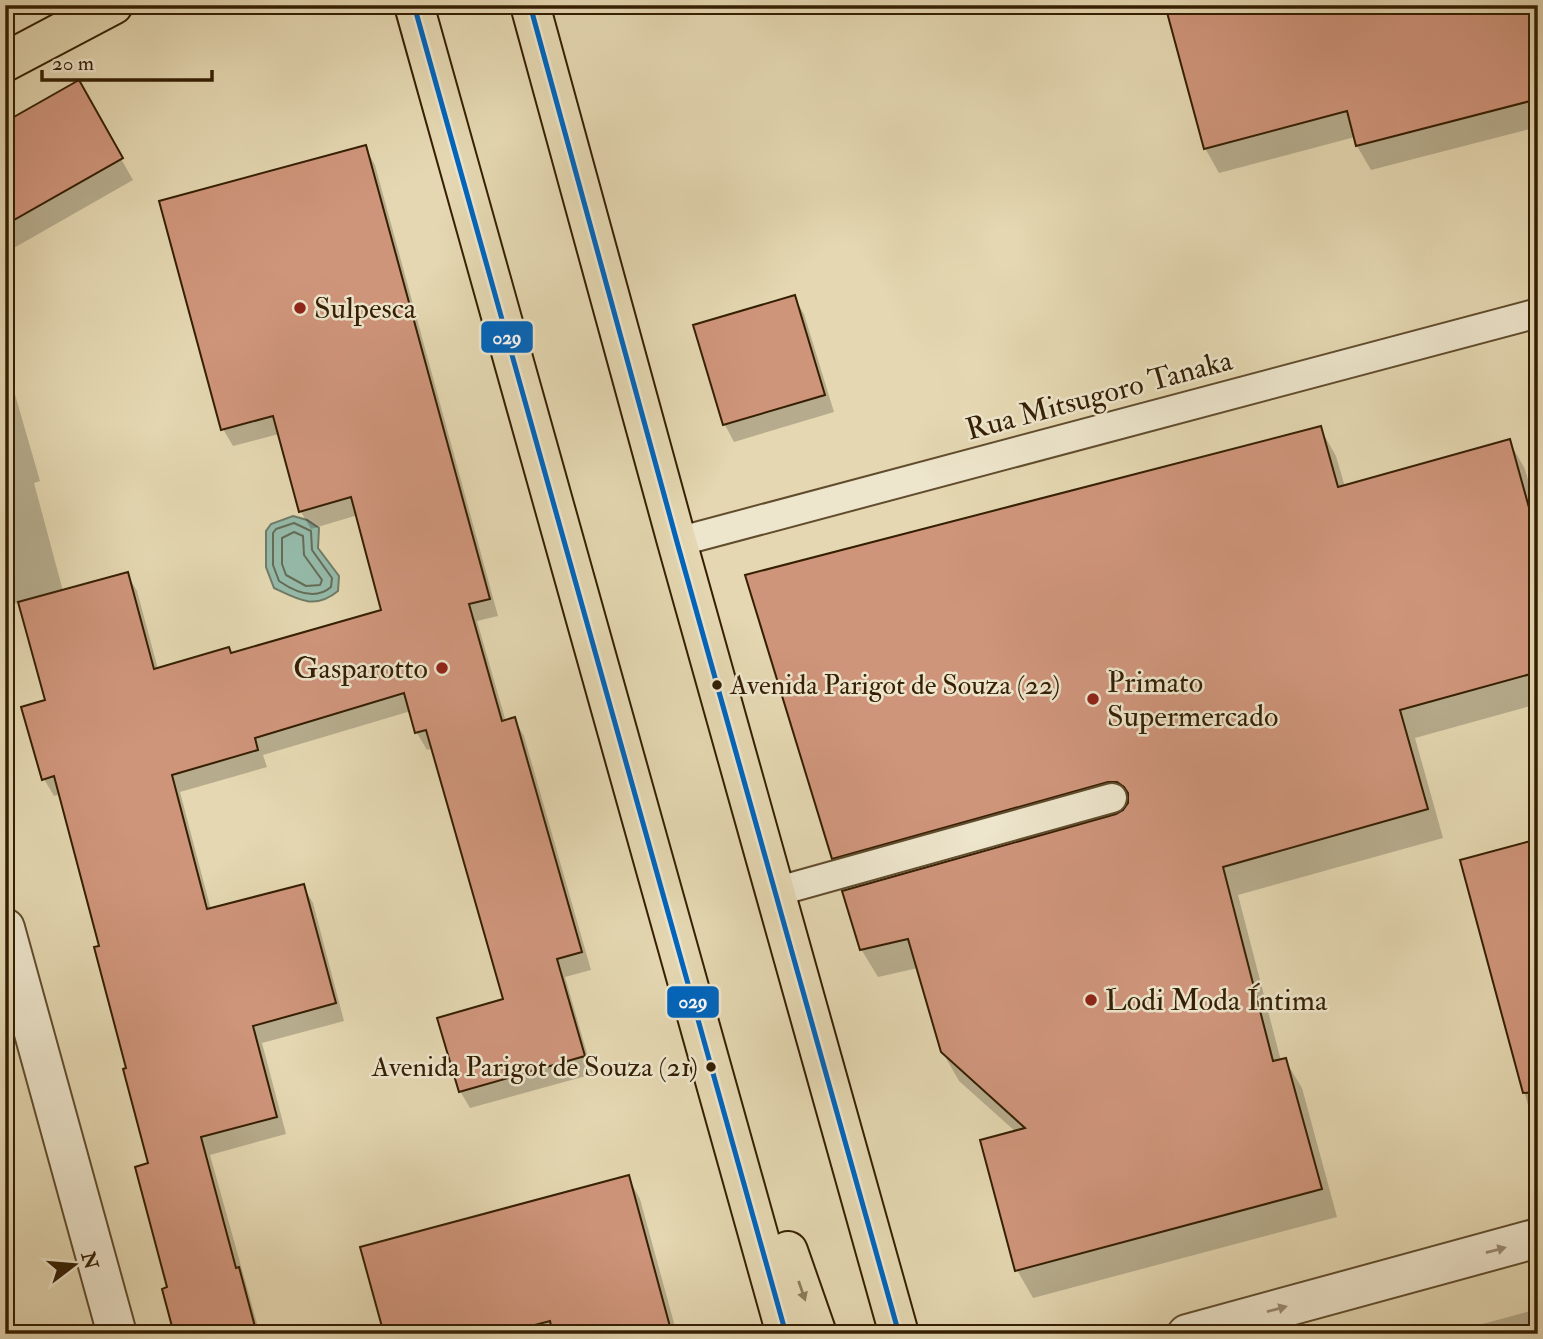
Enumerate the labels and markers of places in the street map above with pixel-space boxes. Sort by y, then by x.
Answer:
place label: Sulpesca [314,290,417,327]
marker: Sulpesca [292,300,308,316]
place label: Gasparotto [293,650,428,687]
marker: Gasparotto [434,660,450,676]
place label: Primato Supermercado [1107,664,1278,735]
place label: Avenida Parigot de Souza (22) [729,668,1060,703]
marker: Avenida Parigot de Souza (22) [710,678,724,692]
marker: Primato Supermercado [1085,691,1101,707]
place label: Lodi Moda Íntima [1105,982,1328,1019]
marker: Lodi Moda Íntima [1083,992,1099,1008]
place label: Avenida Parigot de Souza (21) [371,1050,698,1085]
marker: Avenida Parigot de Souza (21) [704,1060,718,1074]

